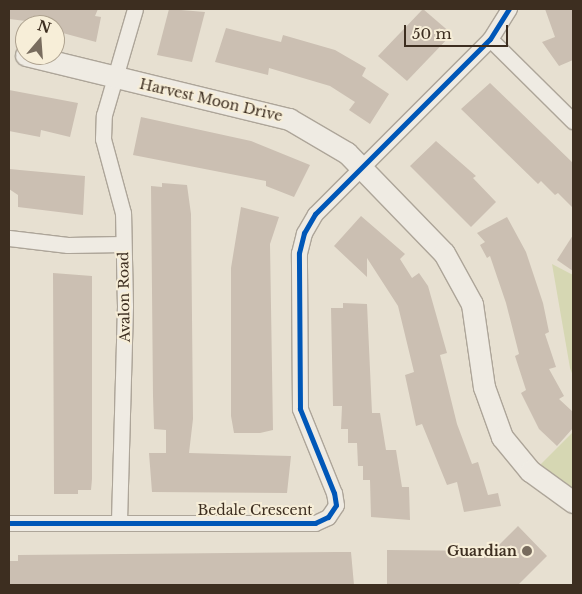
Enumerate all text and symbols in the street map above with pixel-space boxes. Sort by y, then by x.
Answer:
north arrow [15,15,65,65]
scale bar [407,15,511,47]
text: N [35,16,53,37]
text: 50 m [412,24,452,43]
street label: Harvest Moon Drive [138,75,284,125]
street label: Avalon Road [115,251,133,343]
street label: Bedale Crescent [197,502,313,518]
place label: Guardian [447,543,517,559]
marker: Guardian [521,545,533,557]

